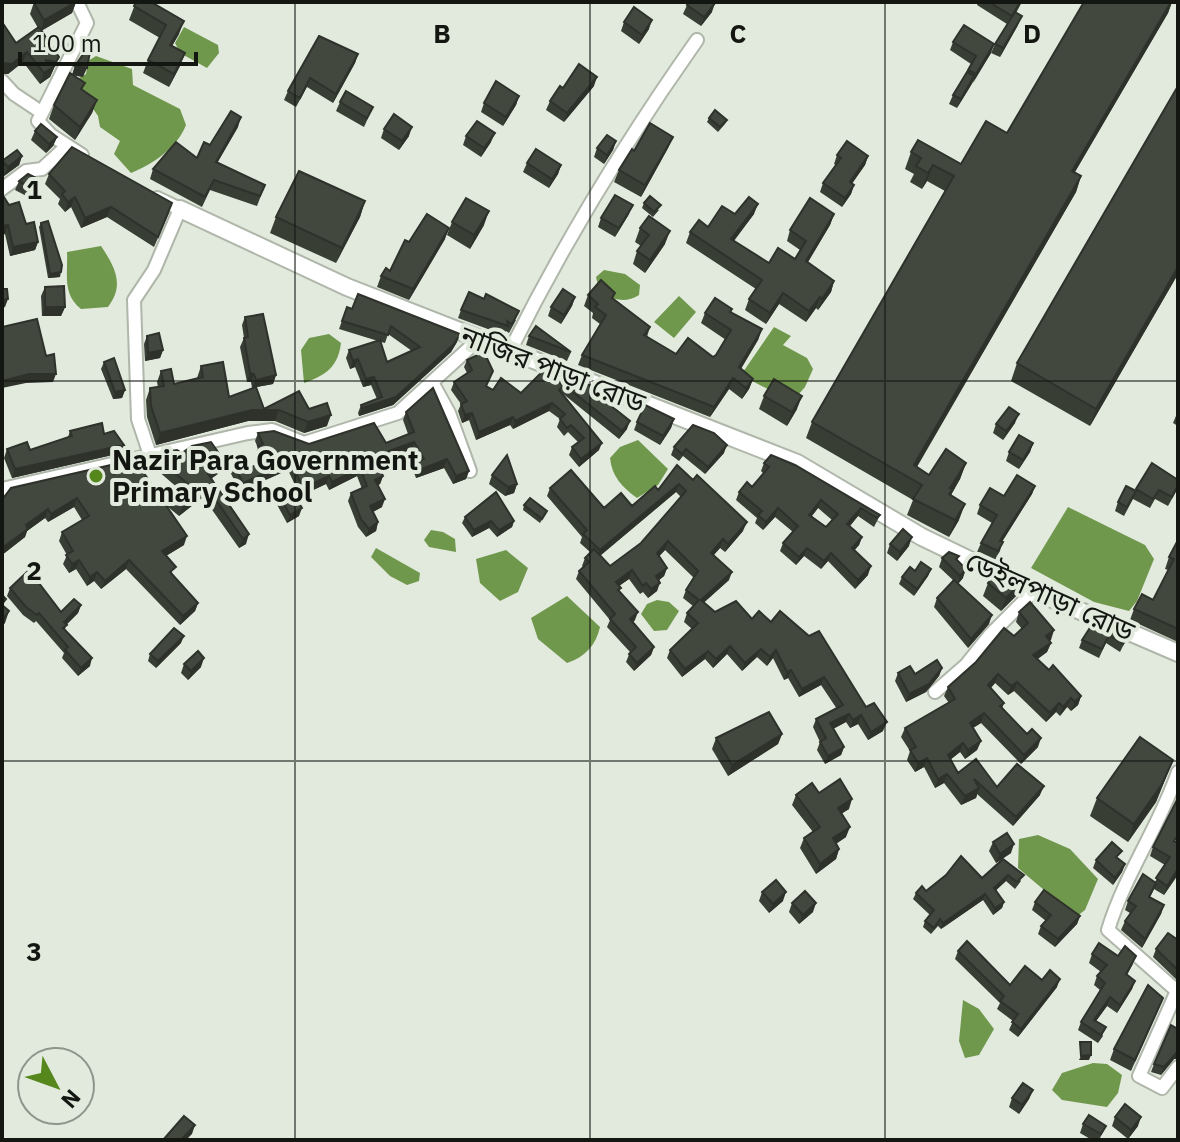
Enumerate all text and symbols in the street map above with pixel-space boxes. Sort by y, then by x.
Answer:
scale bar [20,16,196,66]
text: B [433,16,451,50]
text: C [730,16,747,50]
text: D [1023,16,1041,50]
text: 100 m [32,27,102,59]
text: 1 [26,172,42,206]
street label: নাজির পাড়া রোড [455,316,652,421]
place label: Nazir Para Government Primary School [112,441,418,510]
marker: Nazir Para Government Primary School [87,467,105,485]
street label: ডেইলপাড়া রোড [960,542,1141,650]
text: 2 [26,553,42,587]
text: 3 [26,934,42,968]
north arrow [16,1046,96,1126]
text: N [55,1084,88,1115]

